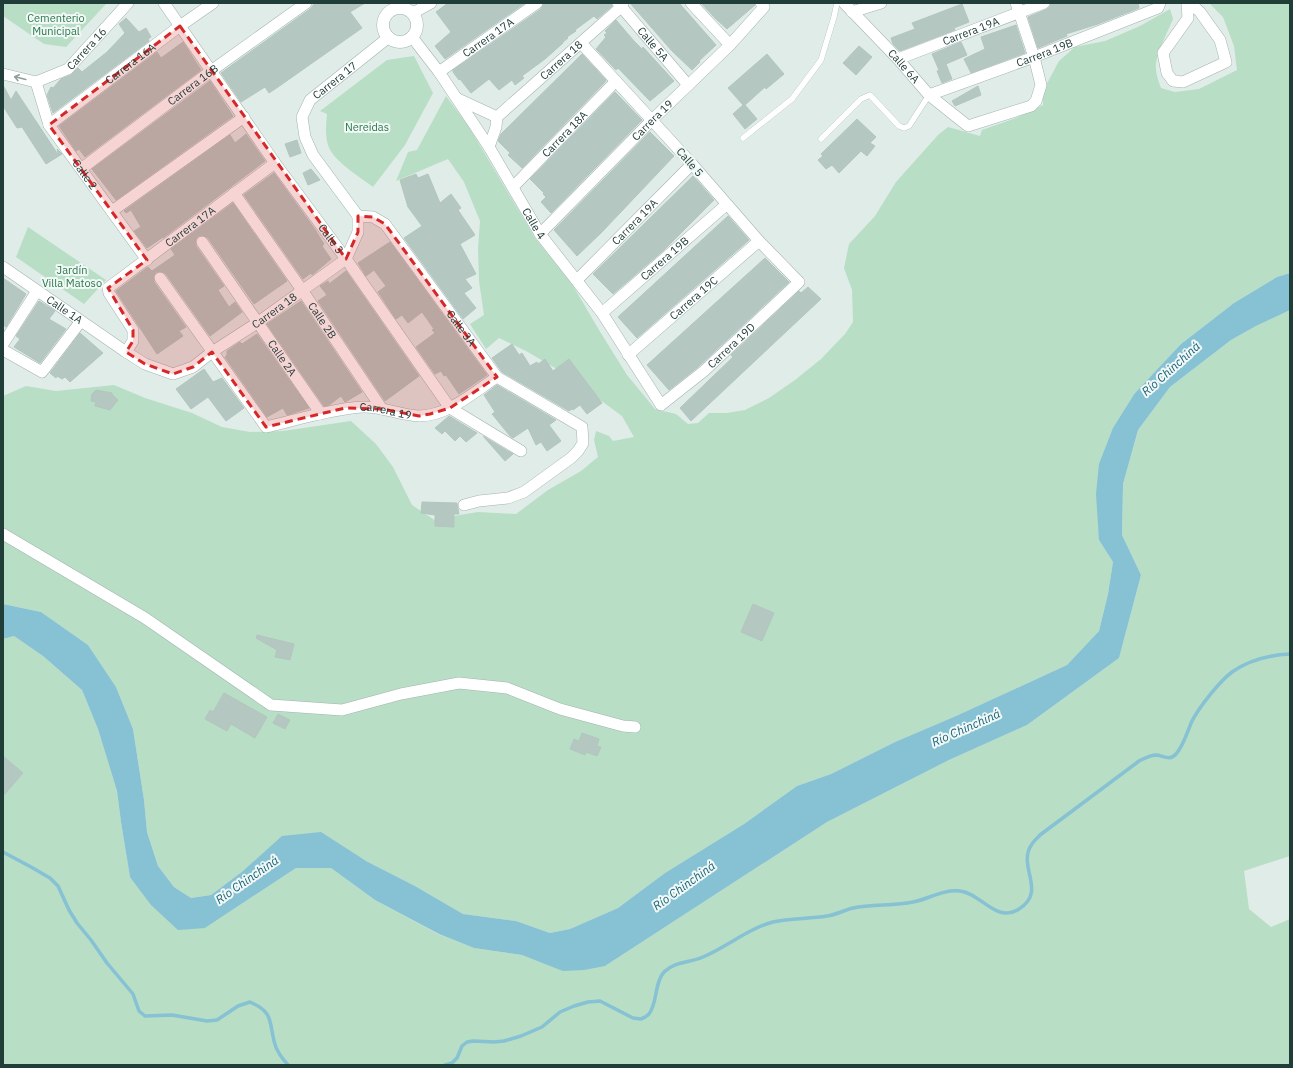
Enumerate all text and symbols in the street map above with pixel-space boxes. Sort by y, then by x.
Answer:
park label: Cementerio Municipal [27,11,85,38]
street label: Carrera 19A [941,14,1001,48]
street label: Carrera 17A [460,15,516,60]
street label: Calle 5A [634,24,672,64]
street label: Carrera 16 [64,25,109,73]
street label: Carrera 19B [1014,35,1075,70]
street label: Carrera 18 [537,37,585,83]
street label: Carrera 16A [102,40,158,87]
street label: Calle 6A [885,46,923,86]
street label: Carrera 17 [310,59,360,102]
street label: Carrera 16B [165,61,221,108]
one-way arrow [13,74,26,82]
street label: Carrera 19 [629,97,676,143]
street label: Carrera 18A [539,108,590,160]
park label: Nereidas [345,120,389,134]
street label: Calle 5 [674,145,706,179]
street label: Calle 2 [69,157,101,192]
street label: Carrera 19A [609,196,661,248]
street label: Carrera 17A [162,203,218,250]
street label: Calle 4 [519,205,549,242]
street label: Calle 3 [315,221,347,257]
street label: Carrera 19B [637,234,692,283]
park label: Jardín Villa Matoso [42,263,102,290]
street label: Carrera 19C [667,273,721,323]
street label: Carrera 18 [249,290,300,332]
street label: Calle 1A [44,292,86,327]
street label: Calle 2B [305,299,340,341]
street label: Calle 3A [443,307,479,349]
street label: Carrera 19D [705,320,758,371]
street label: Calle 2A [265,337,300,379]
water label: Río Chinchiná [1138,338,1203,399]
street label: Carrera 19 [359,400,413,422]
water label: Río Chinchiná [929,706,1002,749]
water label: Río Chinchiná [212,852,281,907]
water label: Río Chinchiná [650,858,718,913]

